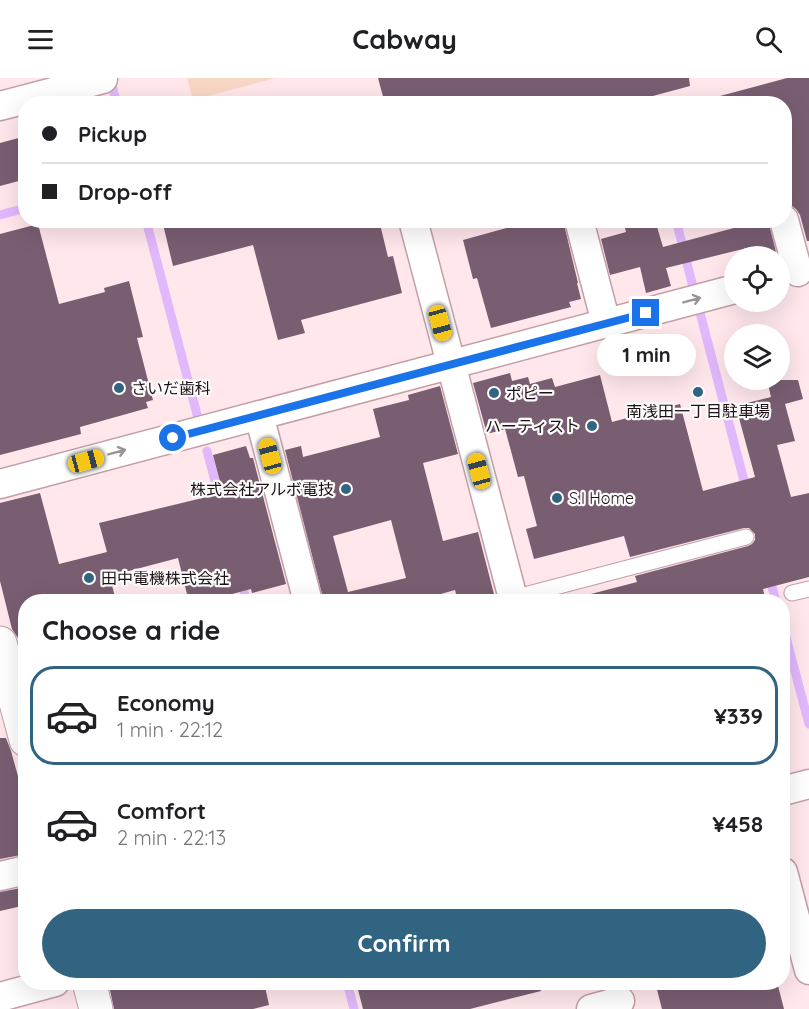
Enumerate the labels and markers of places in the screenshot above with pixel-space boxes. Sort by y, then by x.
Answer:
place label: さいだ歯科 [131,378,211,398]
marker: さいだ歯科 [112,381,126,395]
place label: ポピー [506,383,554,403]
marker: 南浅田一丁目駐車場 [691,385,705,399]
marker: ポピー [487,386,501,400]
place label: 南浅田一丁目駐車場 [626,401,770,421]
place label: ハーティスト [485,416,580,436]
marker: ハーティスト [585,419,599,433]
place label: 株式会社アルボ電技 [190,479,334,499]
marker: 株式会社アルボ電技 [339,482,353,496]
place label: S.I Home [569,488,634,508]
marker: S.I Home [550,491,564,505]
place label: 田中電機株式会社 [101,568,229,588]
marker: 田中電機株式会社 [82,571,96,585]

